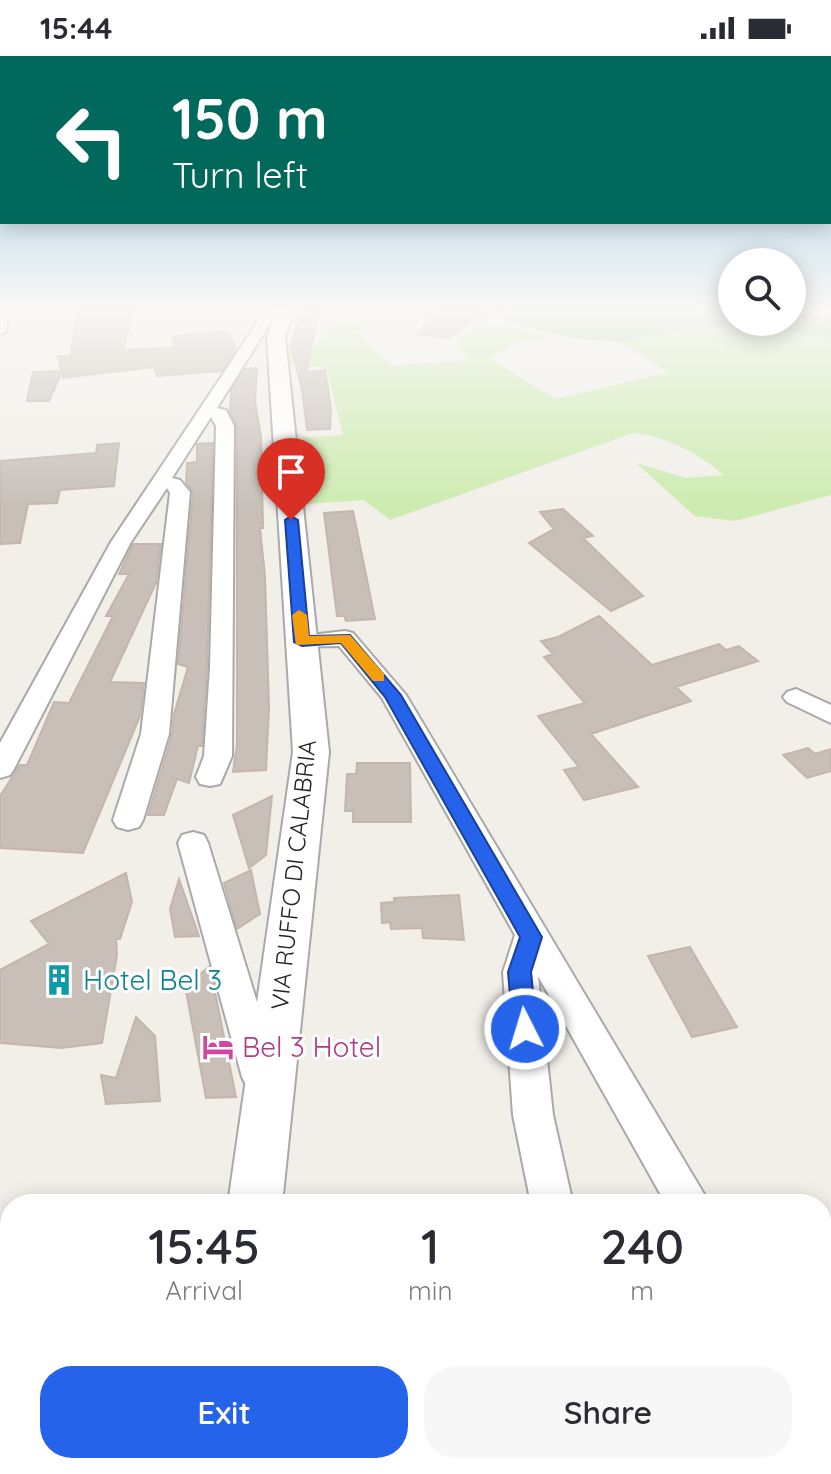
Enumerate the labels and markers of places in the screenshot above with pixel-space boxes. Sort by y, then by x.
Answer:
pin [257,438,325,520]
place label: Hotel Bel 3 [83,962,222,997]
building icon: Hotel Bel 3 [42,963,76,997]
place label: Bel 3 Hotel [242,1029,381,1064]
hotel icon: Bel 3 Hotel [201,1030,235,1064]

